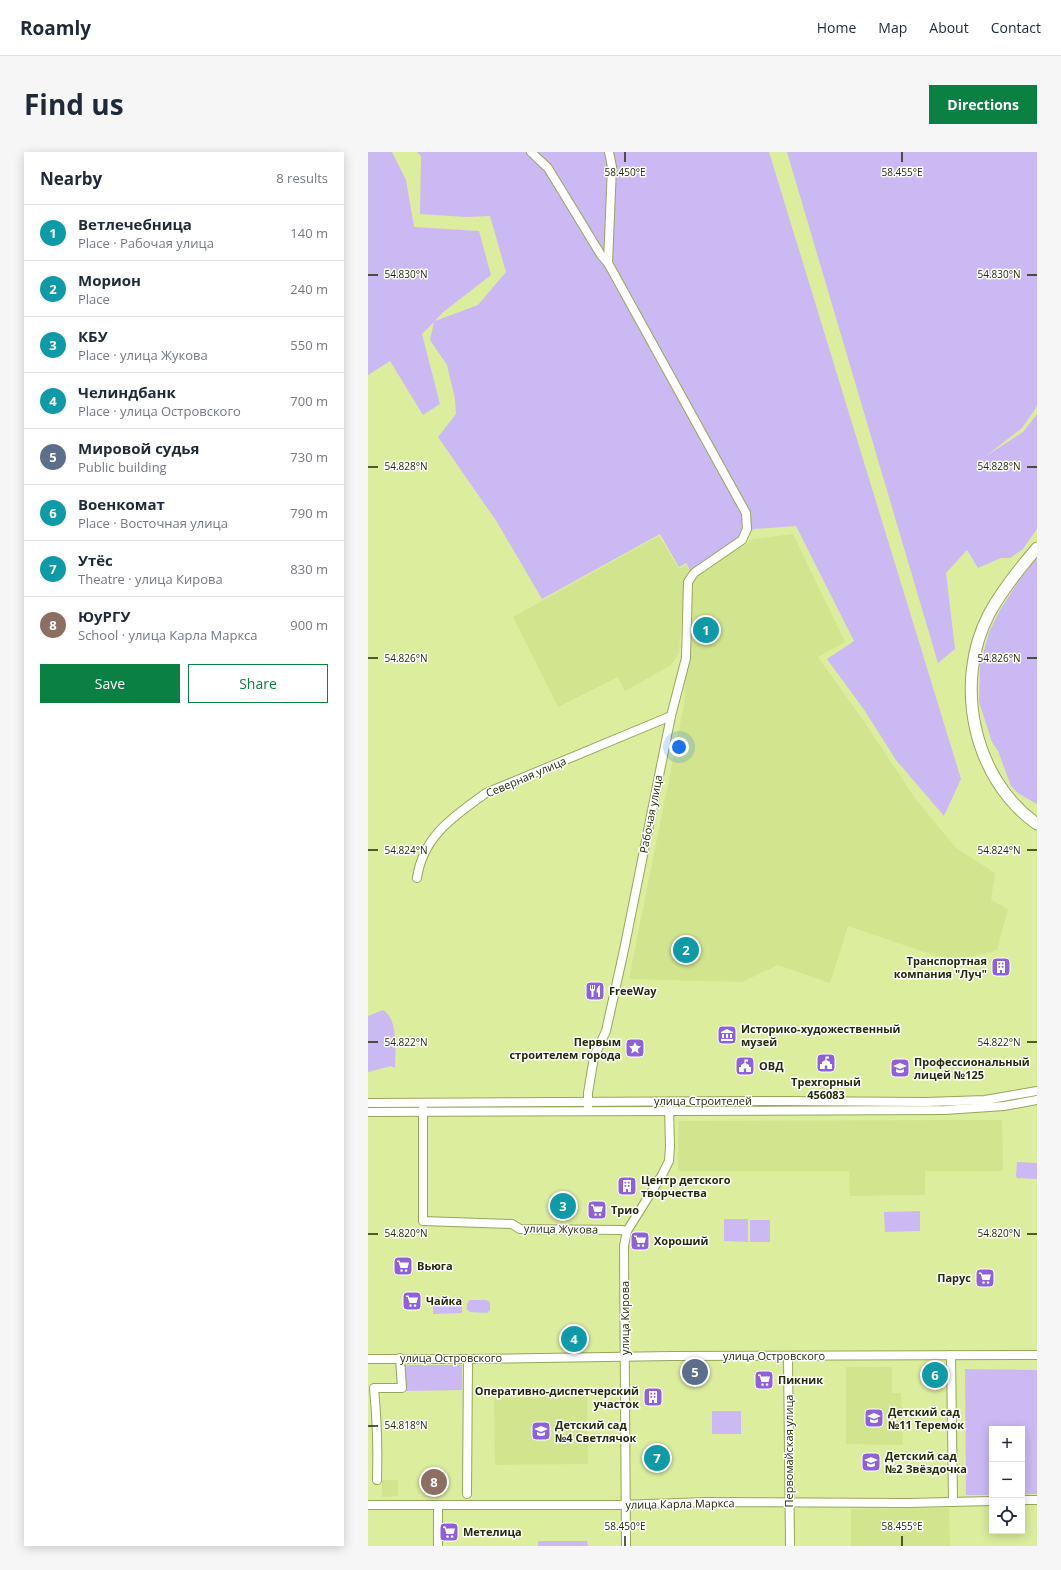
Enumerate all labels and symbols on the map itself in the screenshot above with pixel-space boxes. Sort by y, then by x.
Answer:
text: 58.450°E [604,165,646,179]
text: 58.455°E [881,165,923,179]
text: 54.830°N [384,267,428,281]
text: 54.830°N [977,267,1021,281]
text: 54.828°N [384,459,428,473]
text: 54.828°N [977,459,1021,473]
pin: 1 [693,615,719,645]
text: 54.826°N [384,651,428,665]
text: 54.826°N [977,651,1021,665]
your location [669,737,689,757]
street label: Северная улица [483,753,568,800]
street label: Рабочая улица [636,773,665,854]
text: 54.824°N [384,843,428,857]
text: 54.824°N [977,843,1021,857]
pin: 2 [673,935,699,965]
place label: Транспортная компания "Луч" [894,953,987,981]
building icon: Транспортная компания "Луч" [990,956,1012,978]
restaurant icon: FreeWay [584,980,606,1002]
place label: FreeWay [609,983,657,998]
place label: Историко-художественный музей [741,1021,901,1049]
museum icon: Историко-художественный музей [716,1024,738,1046]
place label: Первым строителем города [509,1034,621,1062]
text: 54.822°N [384,1035,428,1049]
text: 54.822°N [977,1035,1021,1049]
place icon: Первым строителем города [624,1037,646,1059]
public building icon: Трехгорный 456083 [815,1052,837,1074]
place label: Профессиональный лицей №125 [914,1054,1030,1082]
public building icon: ОВД [734,1055,756,1077]
school or university icon: Профессиональный лицей №125 [889,1057,911,1079]
place label: ОВД [759,1058,784,1073]
place label: Трехгорный 456083 [791,1074,861,1102]
street label: улица Строителей [654,1093,752,1108]
place label: Центр детского творчества [641,1172,731,1200]
building icon: Центр детского творчества [616,1175,638,1197]
pin: 3 [550,1191,576,1221]
supermarket icon: Трио [586,1199,608,1221]
place label: Трио [611,1202,639,1217]
street label: улица Жукова [524,1220,598,1237]
text: 54.820°N [384,1226,428,1240]
text: 54.820°N [977,1226,1021,1240]
supermarket icon: Хороший [629,1230,651,1252]
place label: Хороший [654,1233,709,1248]
supermarket icon: Вьюга [392,1255,414,1277]
place label: Вьюга [417,1258,453,1273]
supermarket icon: Парус [974,1267,996,1289]
place label: Парус [937,1270,971,1285]
street label: улица Кирова [617,1281,632,1355]
supermarket icon: Чайка [401,1290,423,1312]
place label: Чайка [426,1293,462,1308]
pin: 4 [561,1324,587,1354]
street label: улица Островского [723,1348,826,1363]
street label: улица Островского [400,1350,503,1365]
pin: 5 [682,1357,708,1387]
pin: 6 [922,1360,948,1390]
supermarket icon: Пикник [753,1369,775,1391]
place label: Пикник [778,1372,823,1387]
place label: Оперативно-диспетчерский участок [475,1383,639,1411]
building icon: Оперативно-диспетчерский участок [642,1386,664,1408]
street label: Первомайская улица [781,1395,796,1507]
place label: Детский сад №11 Теремок [888,1404,964,1432]
school or university icon: Детский сад №11 Теремок [863,1407,885,1429]
place label: Детский сад №4 Светлячок [555,1417,637,1445]
text: 54.818°N [384,1418,428,1432]
school or university icon: Детский сад №4 Светлячок [530,1420,552,1442]
pin: 7 [644,1443,670,1473]
place label: Детский сад №2 Звёздочка [885,1448,967,1476]
school or university icon: Детский сад №2 Звёздочка [860,1451,882,1473]
pin: 8 [421,1467,447,1497]
street label: улица Карла Маркса [625,1495,735,1512]
text: 58.450°E [604,1519,646,1533]
text: 58.455°E [881,1519,923,1533]
supermarket icon: Метелица [438,1521,460,1543]
place label: Метелица [463,1524,522,1539]

